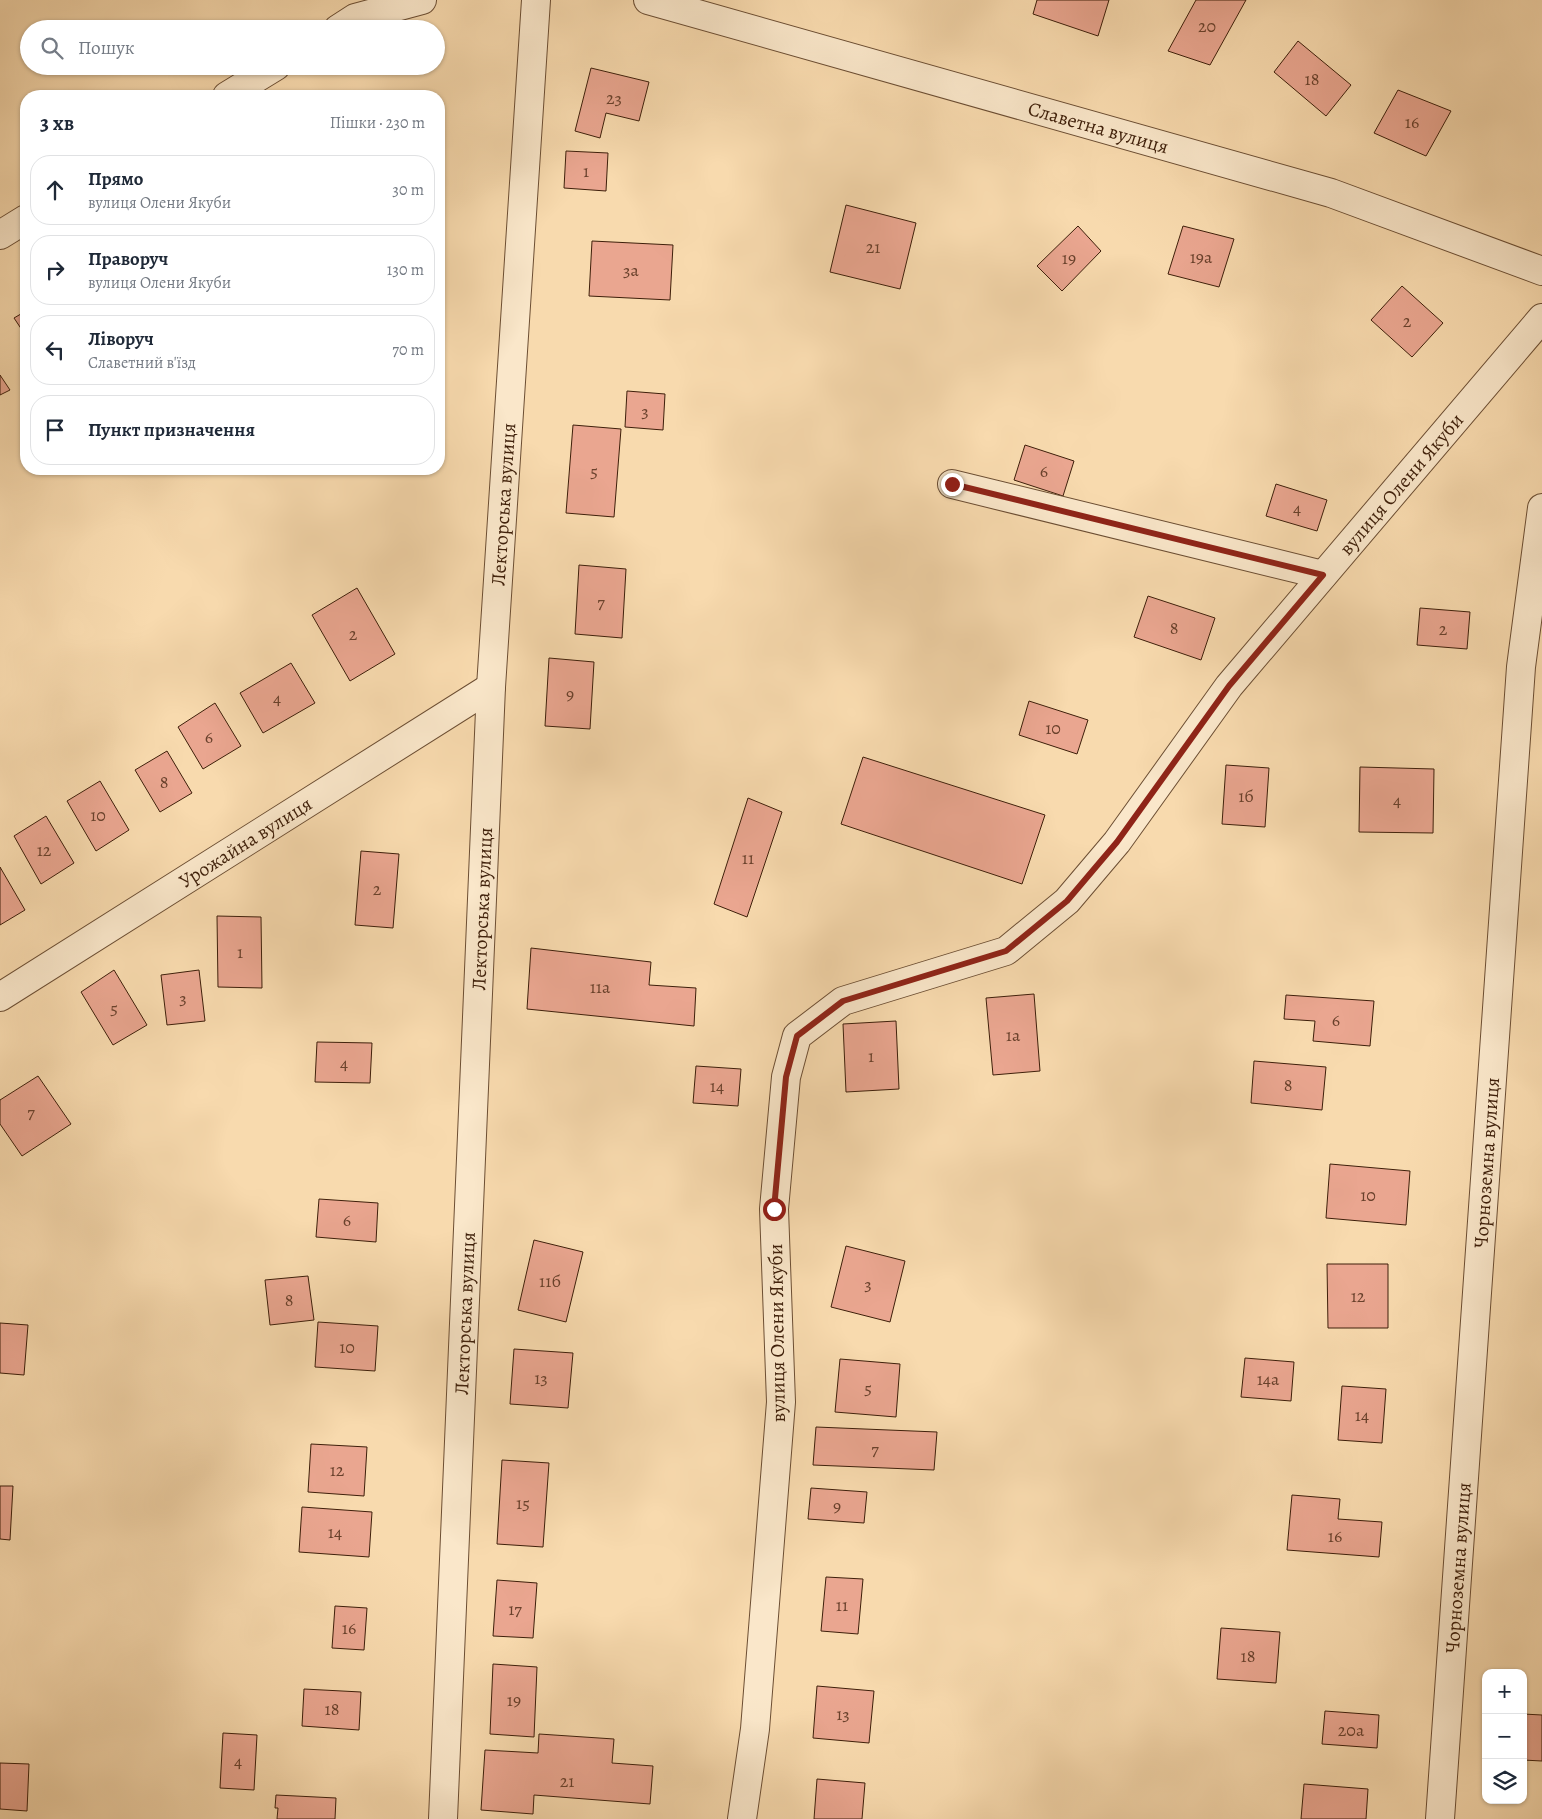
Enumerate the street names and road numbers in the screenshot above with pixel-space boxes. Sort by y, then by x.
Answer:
street label: Славетна вулиця [1025,95,1172,160]
street label: вулиця Олени Якуби [1333,407,1469,561]
street label: Лекторська вулиця [484,422,522,587]
street label: Урожайна вулиця [174,790,317,894]
street label: Лекторська вулиця [465,827,499,991]
street label: Чорноземна вулиця [1467,1076,1506,1249]
street label: Лекторська вулиця [447,1231,481,1396]
street label: вулиця Олени Якуби [762,1243,792,1423]
street label: Чорноземна вулиця [1438,1481,1477,1654]

